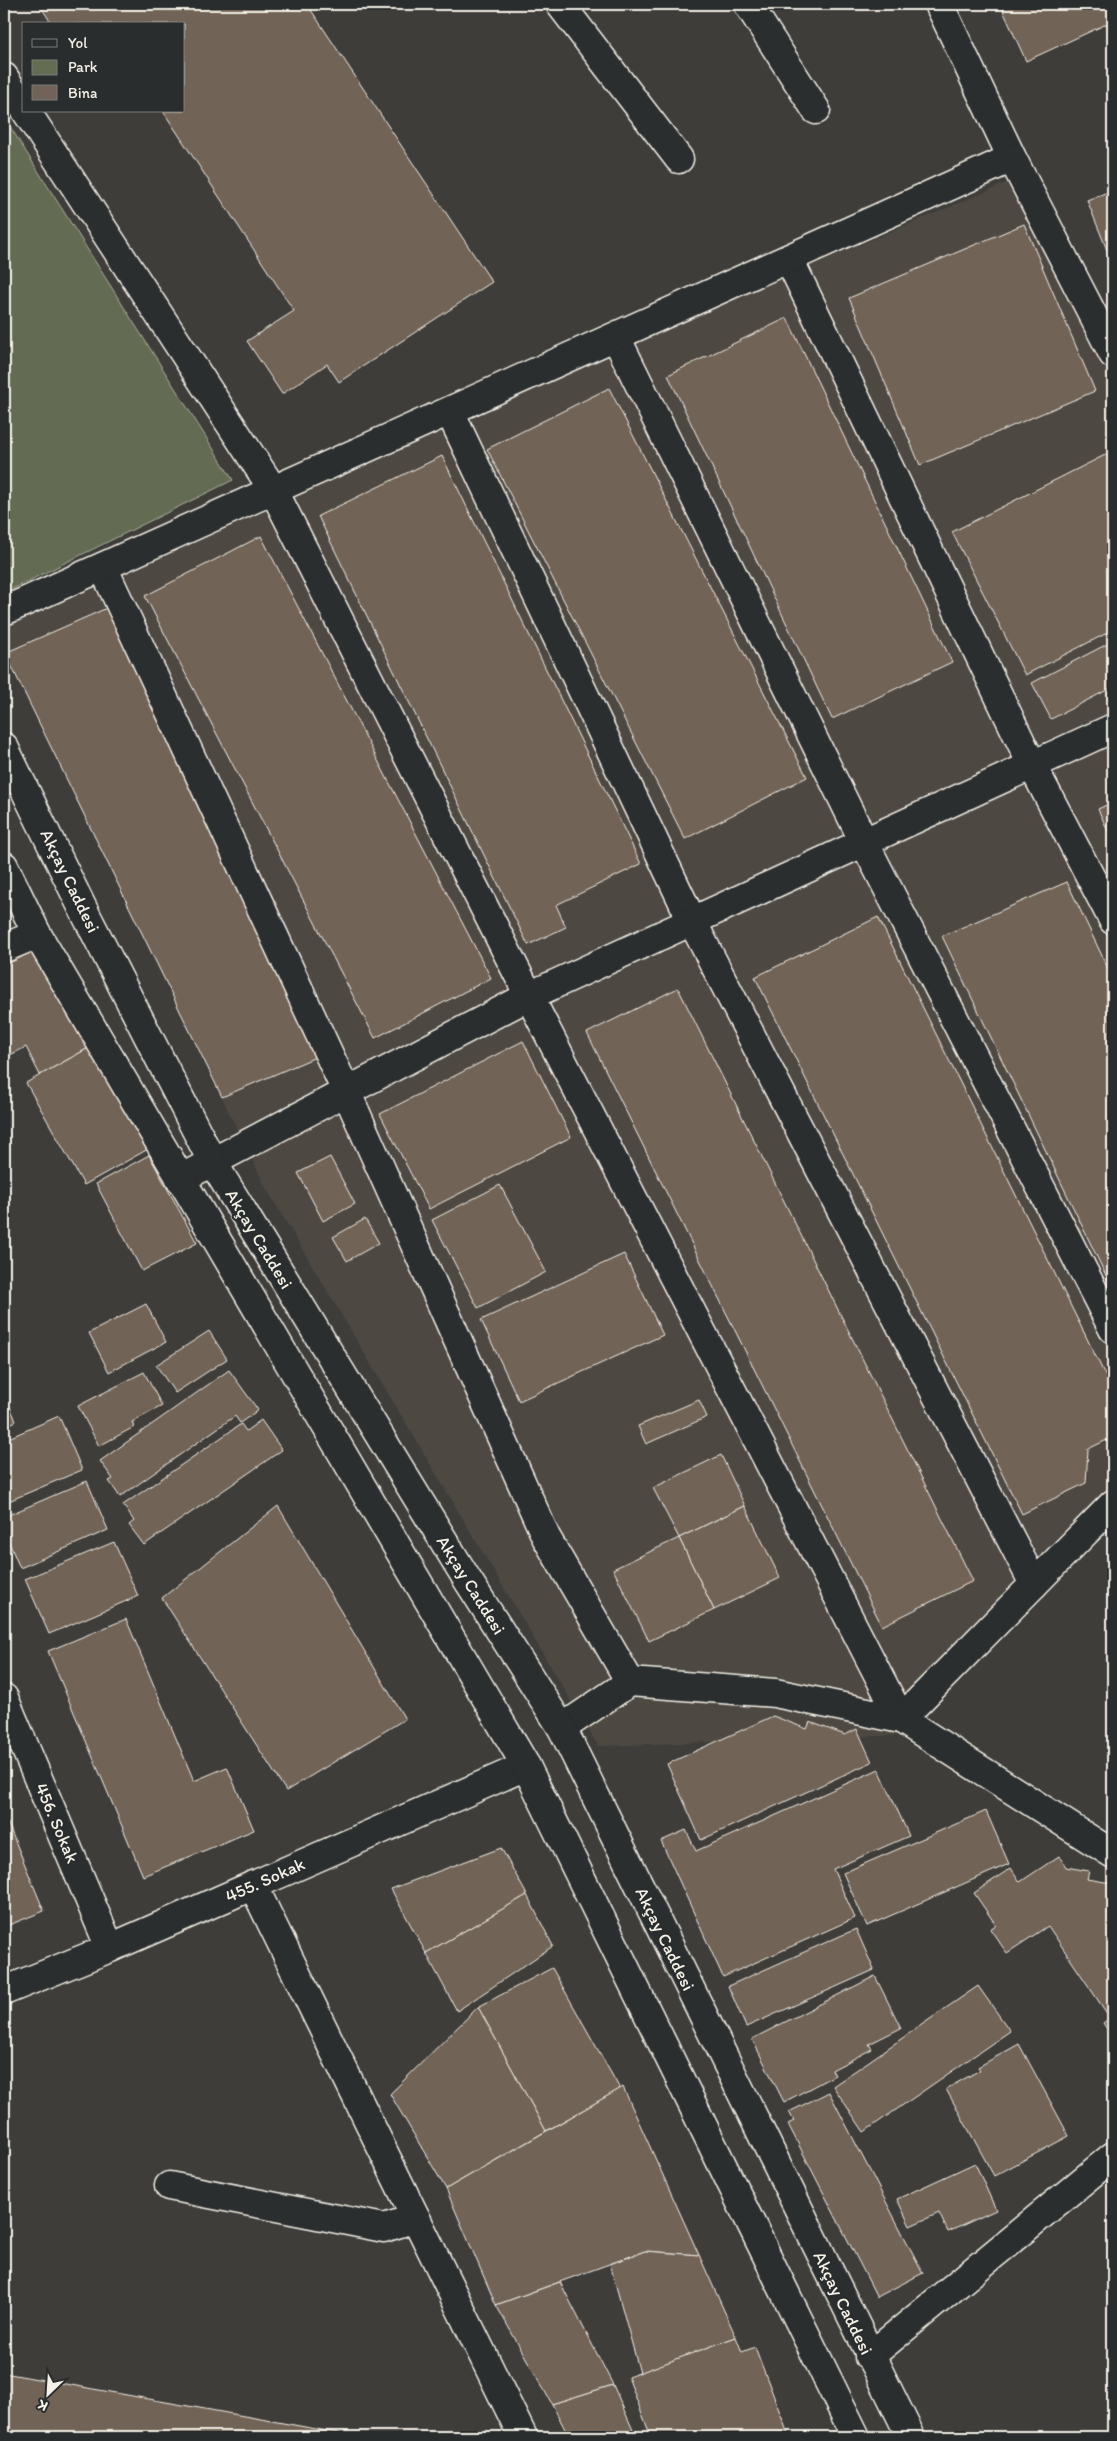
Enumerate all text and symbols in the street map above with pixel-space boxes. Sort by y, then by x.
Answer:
legend [22,22,185,112]
text: Yol [68,34,88,52]
text: Park [68,58,98,76]
text: Bina [68,84,98,102]
street label: Akçay Caddesi [35,826,105,936]
street label: Akçay Caddesi [221,1185,297,1293]
street label: Akçay Caddesi [432,1531,510,1639]
street label: 456. Sokak [30,1780,84,1866]
street label: 455. Sokak [222,1853,308,1907]
street label: Akçay Caddesi [630,1884,700,1994]
street label: Akçay Caddesi [808,2248,878,2358]
north arrow [22,2368,72,2418]
text: K [34,2395,50,2415]

